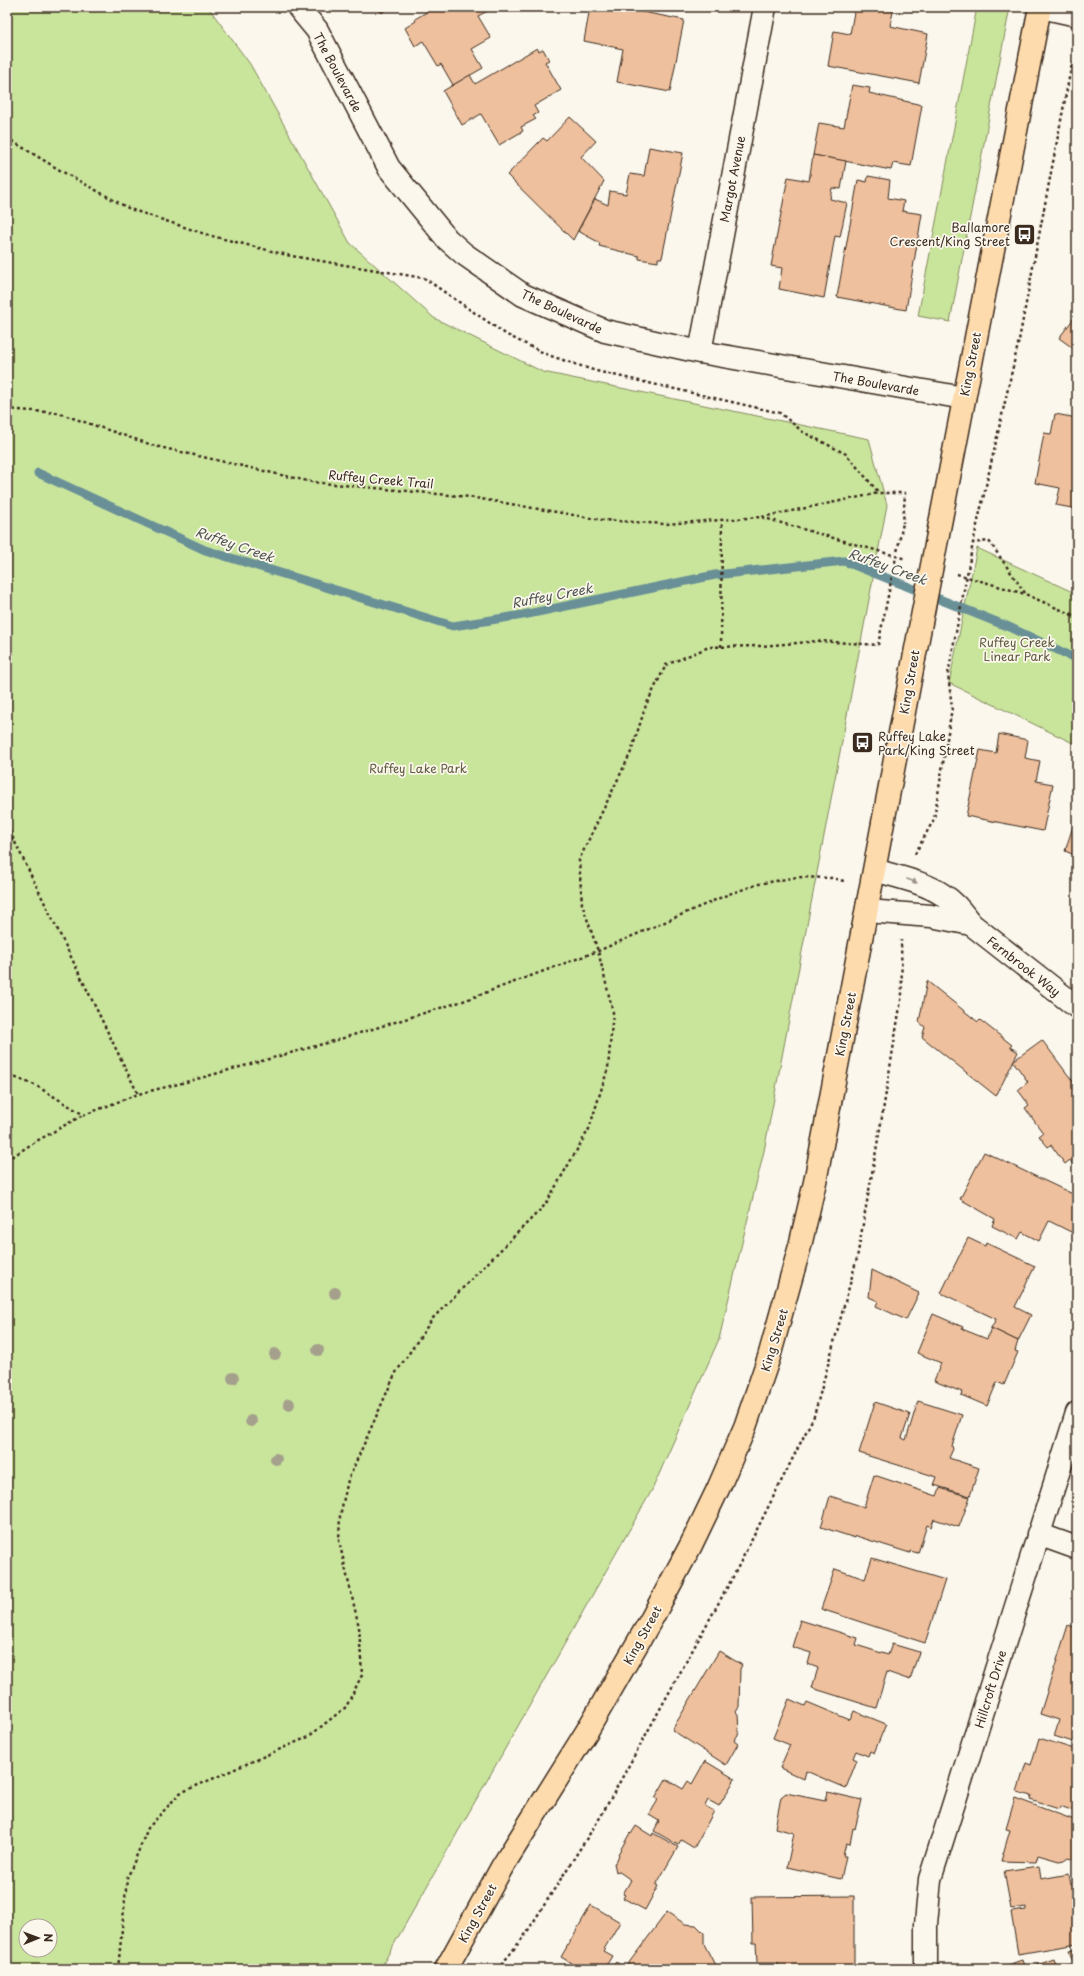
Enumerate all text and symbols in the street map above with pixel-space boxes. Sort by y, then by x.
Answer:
street label: The Boulevarde [309,29,367,115]
street label: Margot Avenue [715,134,749,224]
place label: Ballamore Crescent/King Street [890,218,1010,250]
bus stop icon: Ballamore Crescent/King Street [1012,221,1038,247]
street label: The Boulevarde [518,284,606,338]
street label: King Street [955,330,985,398]
street label: The Boulevarde [831,367,921,399]
street label: Ruffey Creek Trail [328,465,434,493]
water label: Ruffey Creek [193,522,278,567]
water label: Ruffey Creek [846,543,931,589]
water label: Ruffey Creek [510,578,595,612]
park label: Ruffey Creek Linear Park [979,633,1055,665]
street label: King Street [894,648,924,716]
place label: Ruffey Lake Park/King Street [878,727,975,759]
bus stop icon: Ruffey Lake Park/King Street [849,730,875,756]
park label: Ruffey Lake Park [369,759,467,777]
one-way arrow [907,879,919,885]
street label: Fernbrook Way [983,931,1065,1001]
street label: King Street [830,990,860,1058]
street label: King Street [756,1306,792,1374]
street label: King Street [618,1602,666,1668]
street label: Hillcroft Drive [970,1648,1010,1730]
street label: King Street [453,1880,501,1946]
north arrow [18,1918,58,1958]
text: N [40,1933,57,1943]

